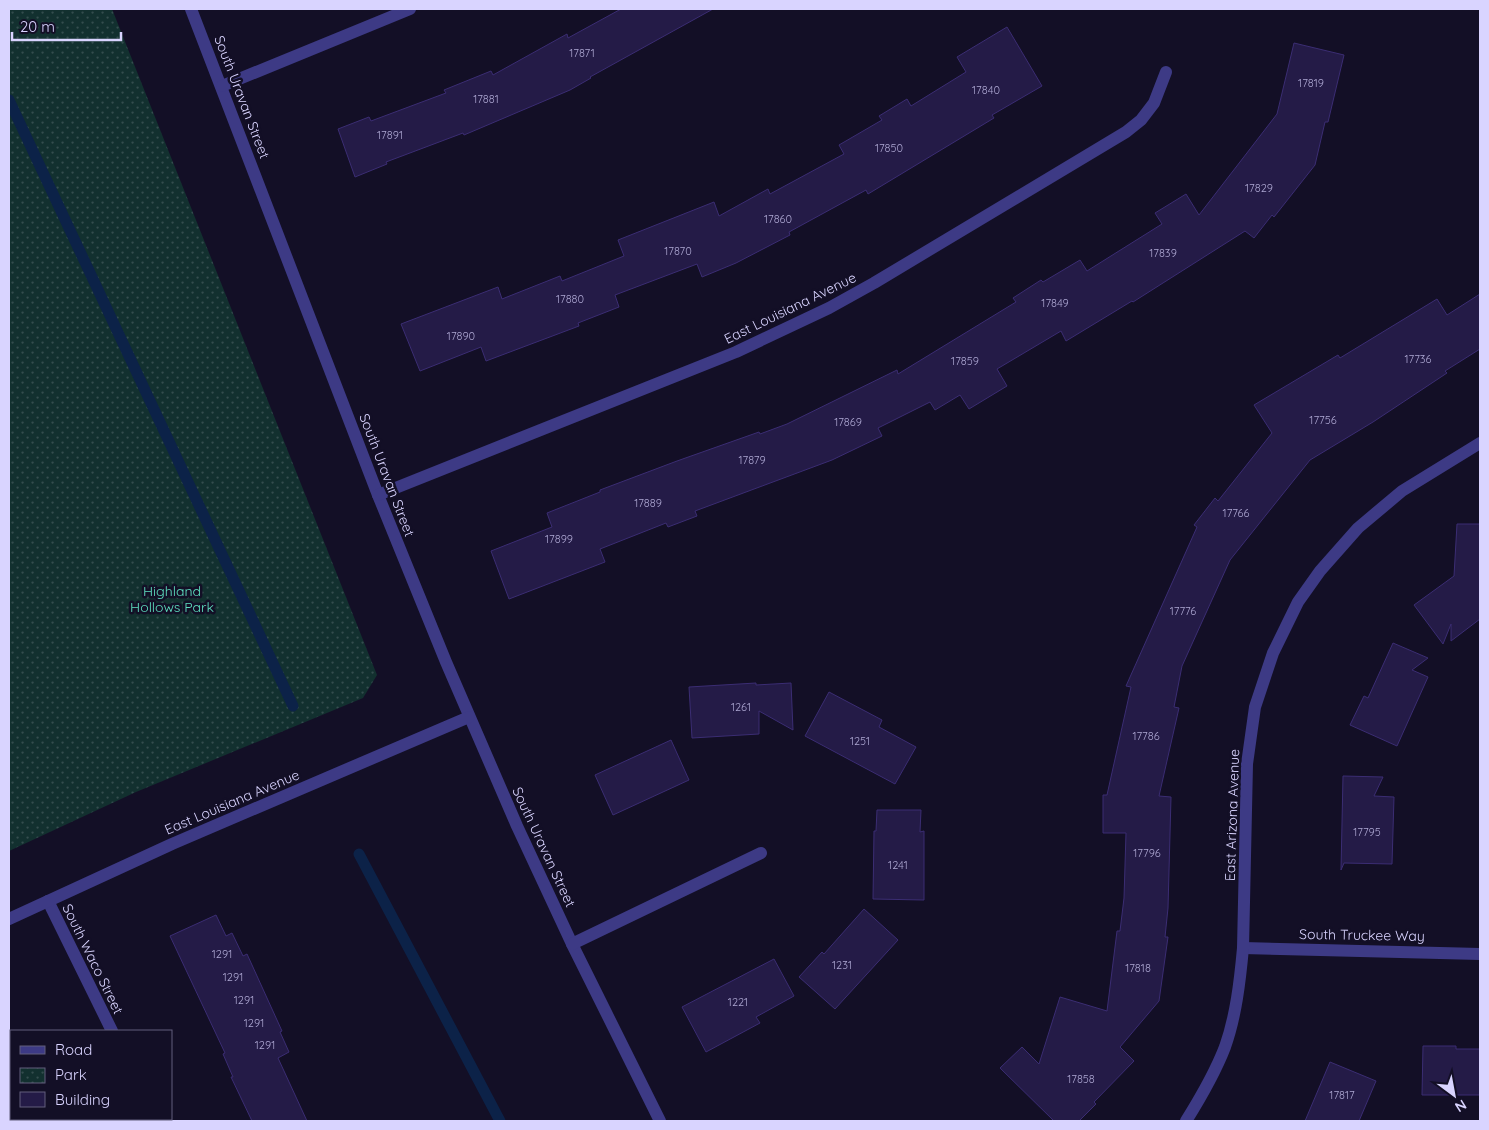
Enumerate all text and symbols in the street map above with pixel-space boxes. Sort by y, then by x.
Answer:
scale bar [12,10,121,42]
text: 20 m [20,17,55,36]
street label: South Uravan Street [210,33,274,161]
house number: 17871 [569,46,595,60]
house number: 17819 [1298,76,1324,90]
house number: 17840 [972,83,1000,97]
house number: 17881 [473,92,499,106]
house number: 17891 [377,128,403,142]
house number: 17850 [875,141,903,155]
house number: 17829 [1245,181,1273,195]
house number: 17860 [764,212,792,226]
house number: 17870 [664,244,692,258]
house number: 17839 [1149,246,1177,260]
street label: East Louisiana Avenue [721,268,859,348]
house number: 17880 [556,292,584,306]
house number: 17849 [1041,296,1069,310]
house number: 17890 [447,329,475,343]
house number: 17736 [1404,352,1432,366]
house number: 17859 [951,354,979,368]
street label: South Uravan Street [355,411,419,539]
house number: 17756 [1309,413,1337,427]
house number: 17869 [834,415,862,429]
house number: 17879 [738,453,766,467]
house number: 17889 [634,496,662,510]
house number: 17766 [1223,506,1250,520]
house number: 17899 [545,532,573,546]
park label: Highland Hollows Park [130,582,214,616]
house number: 17776 [1170,604,1196,618]
house number: 1261 [731,700,751,714]
house number: 17786 [1132,729,1160,743]
house number: 1251 [850,734,870,748]
street label: East Arizona Avenue [1221,748,1243,881]
street label: East Louisiana Avenue [162,765,302,839]
street label: South Uravan Street [508,784,580,910]
house number: 17795 [1353,825,1381,839]
house number: 17796 [1133,846,1161,860]
house number: 1241 [888,858,908,872]
street label: South Waco Street [59,901,128,1017]
street label: South Truckee Way [1299,925,1425,945]
house number: 1291 [212,947,232,961]
house number: 1231 [832,958,852,972]
house number: 17818 [1125,961,1151,975]
house number: 1291 [223,970,243,984]
house number: 1291 [234,993,254,1007]
house number: 1221 [728,995,748,1009]
house number: 1291 [244,1016,264,1030]
legend [10,1030,172,1120]
house number: 1291 [255,1038,275,1052]
text: Road [55,1040,92,1059]
text: Park [55,1065,87,1084]
north arrow [1429,1070,1479,1120]
house number: 17858 [1067,1072,1095,1086]
house number: 17817 [1329,1088,1355,1102]
text: Building [55,1090,110,1109]
text: N [1452,1096,1470,1116]

